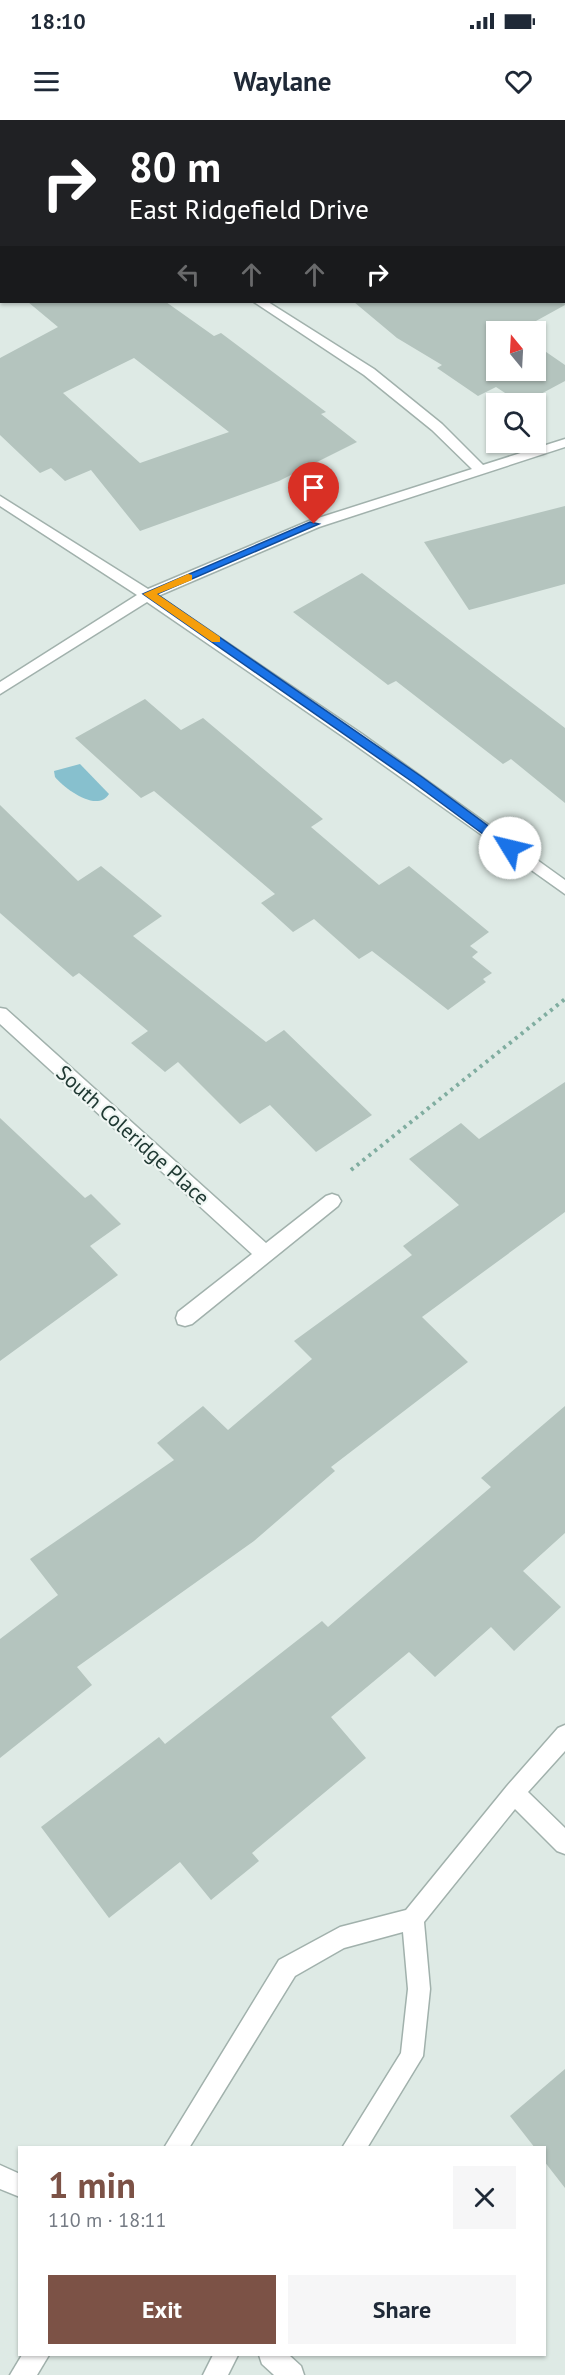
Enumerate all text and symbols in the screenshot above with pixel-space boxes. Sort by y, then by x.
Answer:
text: 18:10 [30,7,86,35]
text: Waylane [233,64,332,98]
icon: menu [30,65,63,98]
icon: heart [502,65,535,98]
text: 80 m [129,139,221,194]
icon: right [30,144,108,222]
text: East Ridgefield Drive [129,192,369,226]
icon: left [172,258,205,291]
icon: ahead [235,258,268,291]
icon: ahead [298,258,331,291]
icon: right [361,258,394,291]
north arrow [486,321,546,381]
map controls [486,321,546,453]
button: search [486,393,546,453]
pin [288,462,339,524]
icon: arrive [297,471,330,504]
position arrow [478,816,542,880]
street label: South Coleridge Place [51,1059,215,1211]
text: 1 min [48,2161,136,2208]
button: close [453,2166,516,2229]
text: 110 m · 18:11 [48,2207,166,2233]
button: Exit [48,2275,276,2344]
button: Share [288,2275,516,2344]

